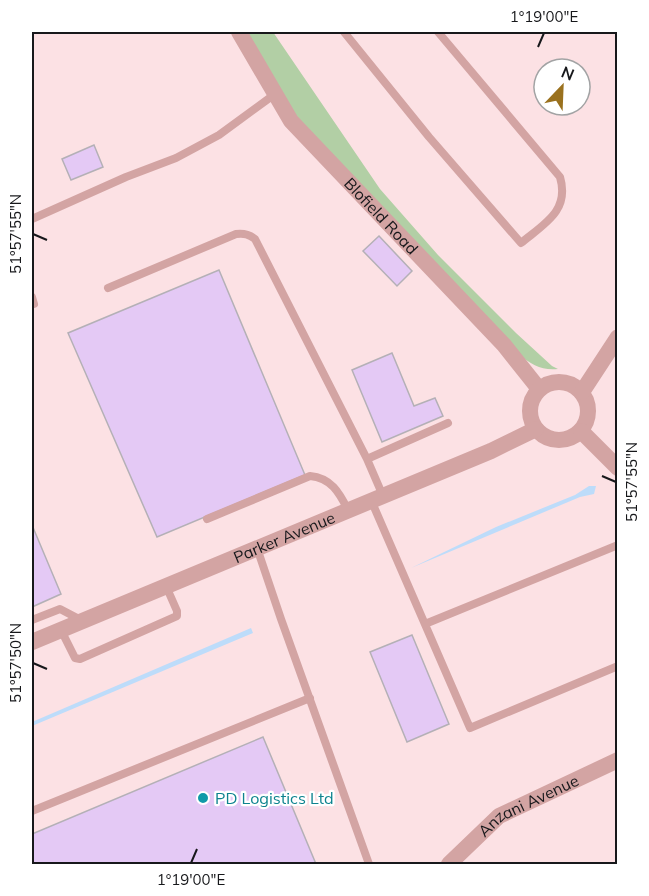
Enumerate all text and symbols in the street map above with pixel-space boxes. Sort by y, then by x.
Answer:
text: 1°19'00"E [510,7,578,26]
north arrow [532,57,592,117]
text: N [558,62,577,85]
street label: Blofield Road [340,173,422,258]
text: 51°57'55"N [6,194,25,274]
text: 51°57'55"N [622,442,641,522]
street label: Parker Avenue [230,507,338,567]
text: 51°57'50"N [6,623,25,703]
street label: Anzani Avenue [474,770,582,841]
place label: PD Logistics Ltd [215,788,334,808]
marker: PD Logistics Ltd [196,791,210,805]
text: 1°19'00"E [157,870,225,889]

